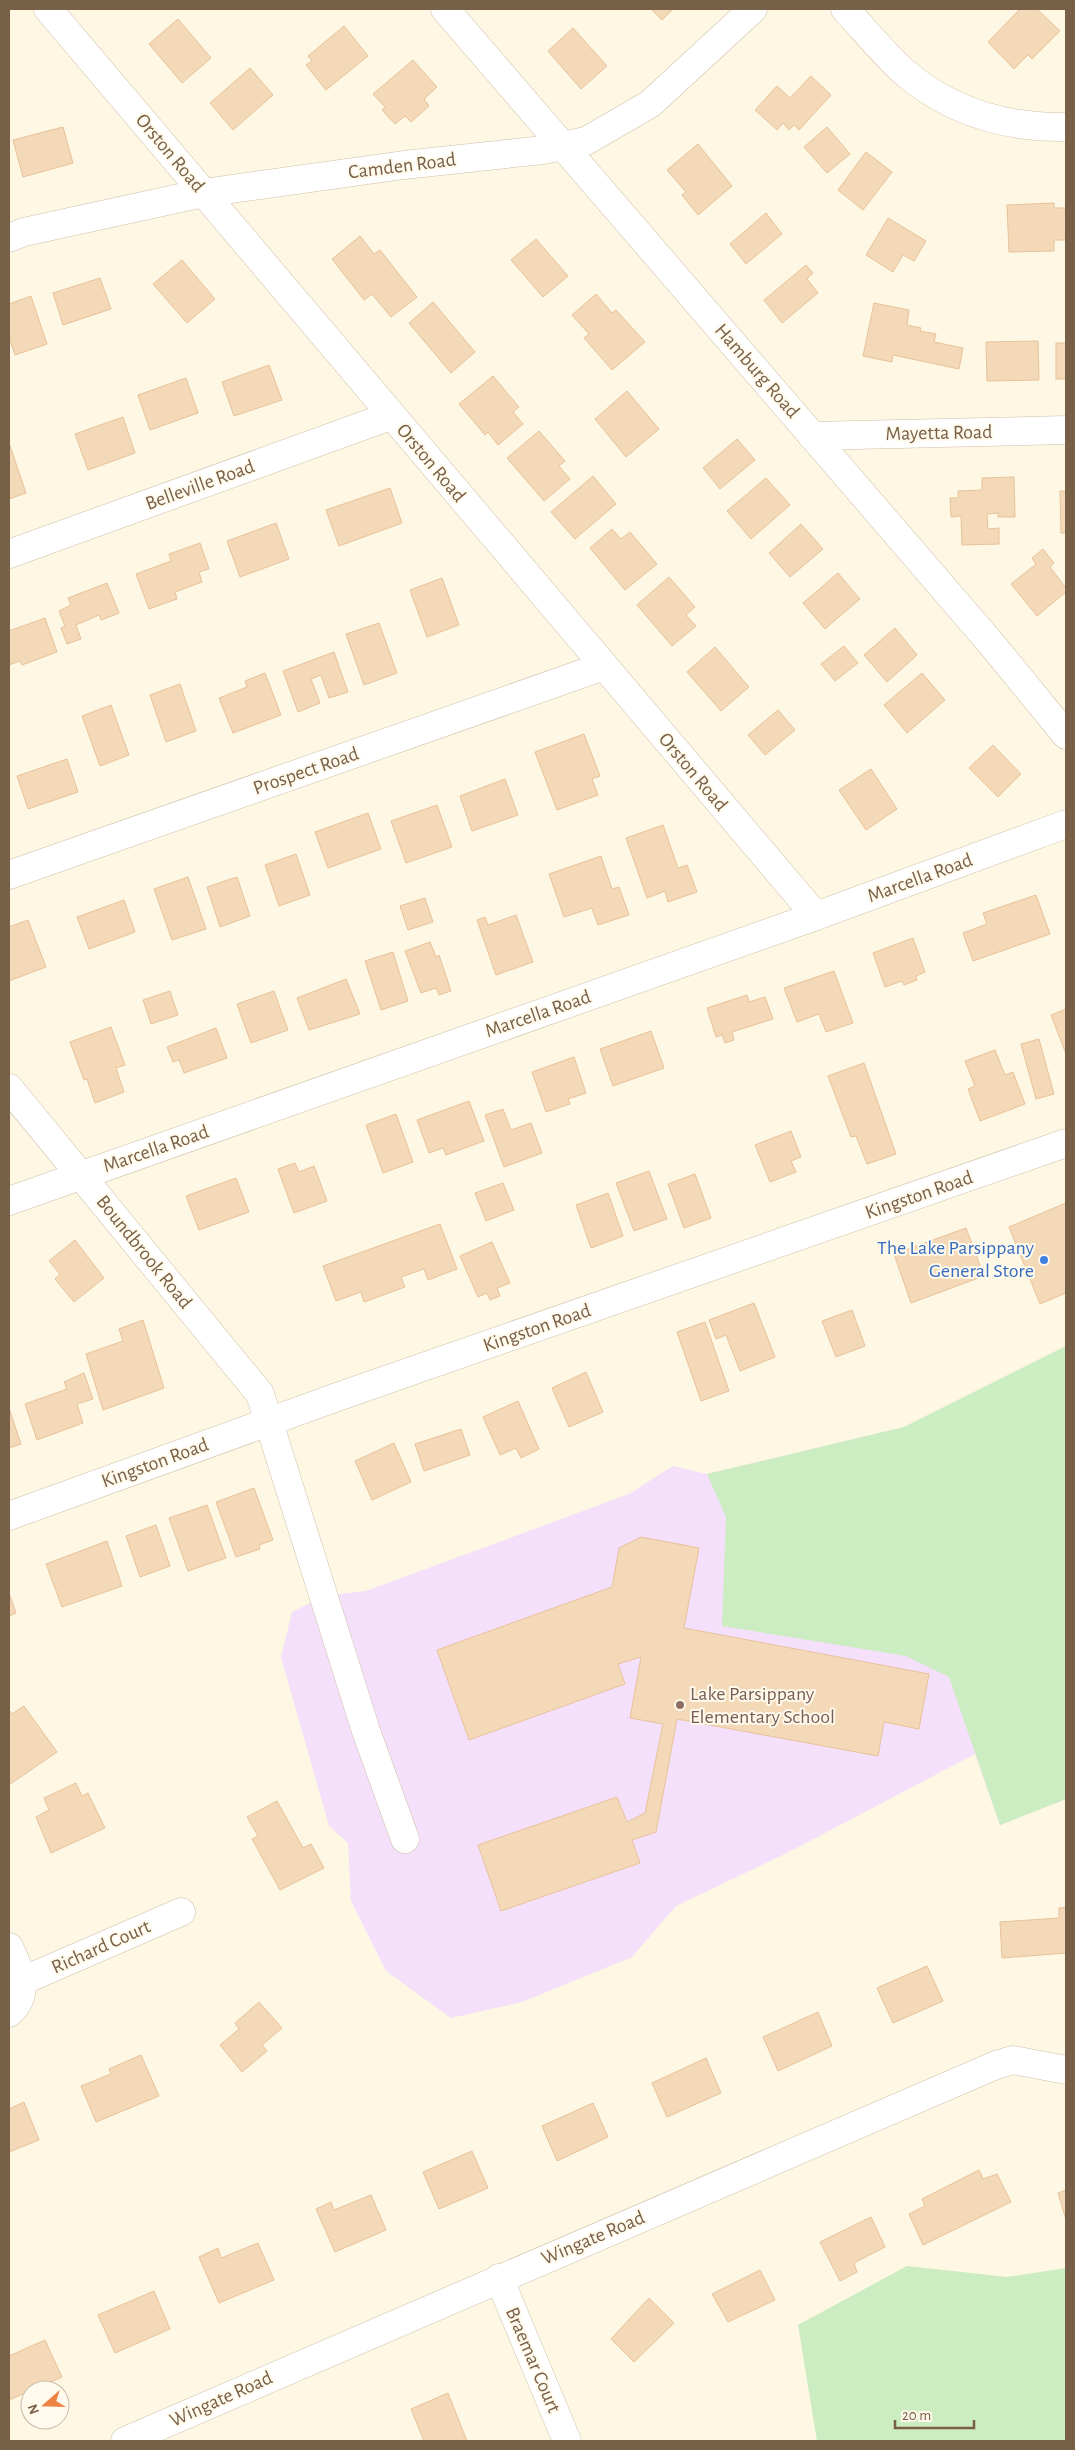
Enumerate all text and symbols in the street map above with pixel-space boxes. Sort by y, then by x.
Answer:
street label: Orston Road [132,110,208,196]
street label: Camden Road [347,149,457,183]
street label: Hamburg Road [711,320,803,422]
street label: Orston Road [393,420,469,506]
street label: Mayetta Road [885,422,993,444]
street label: Belleville Road [143,456,257,514]
street label: Orston Road [655,729,731,815]
street label: Prospect Road [251,744,361,798]
street label: Marcella Road [865,850,975,906]
street label: Marcella Road [483,987,593,1041]
street label: Marcella Road [101,1122,211,1176]
street label: Kingston Road [863,1167,975,1223]
street label: Boundbrook Road [92,1192,196,1312]
place label: The Lake Parsippany General Store [877,1238,1034,1281]
marker: The Lake Parsippany General Store [1038,1254,1050,1266]
street label: Kingston Road [481,1300,593,1356]
street label: Kingston Road [99,1434,211,1492]
place label: Lake Parsippany Elementary School [690,1684,835,1727]
marker: Lake Parsippany Elementary School [674,1699,686,1711]
street label: Richard Court [49,1916,154,1978]
street label: Wingate Road [538,2207,648,2269]
street label: Braemar Court [502,2304,564,2416]
street label: Wingate Road [167,2367,275,2431]
north arrow [20,2380,70,2430]
scale bar [895,2398,974,2430]
text: N [25,2402,42,2416]
text: 20 m [902,2408,931,2423]

